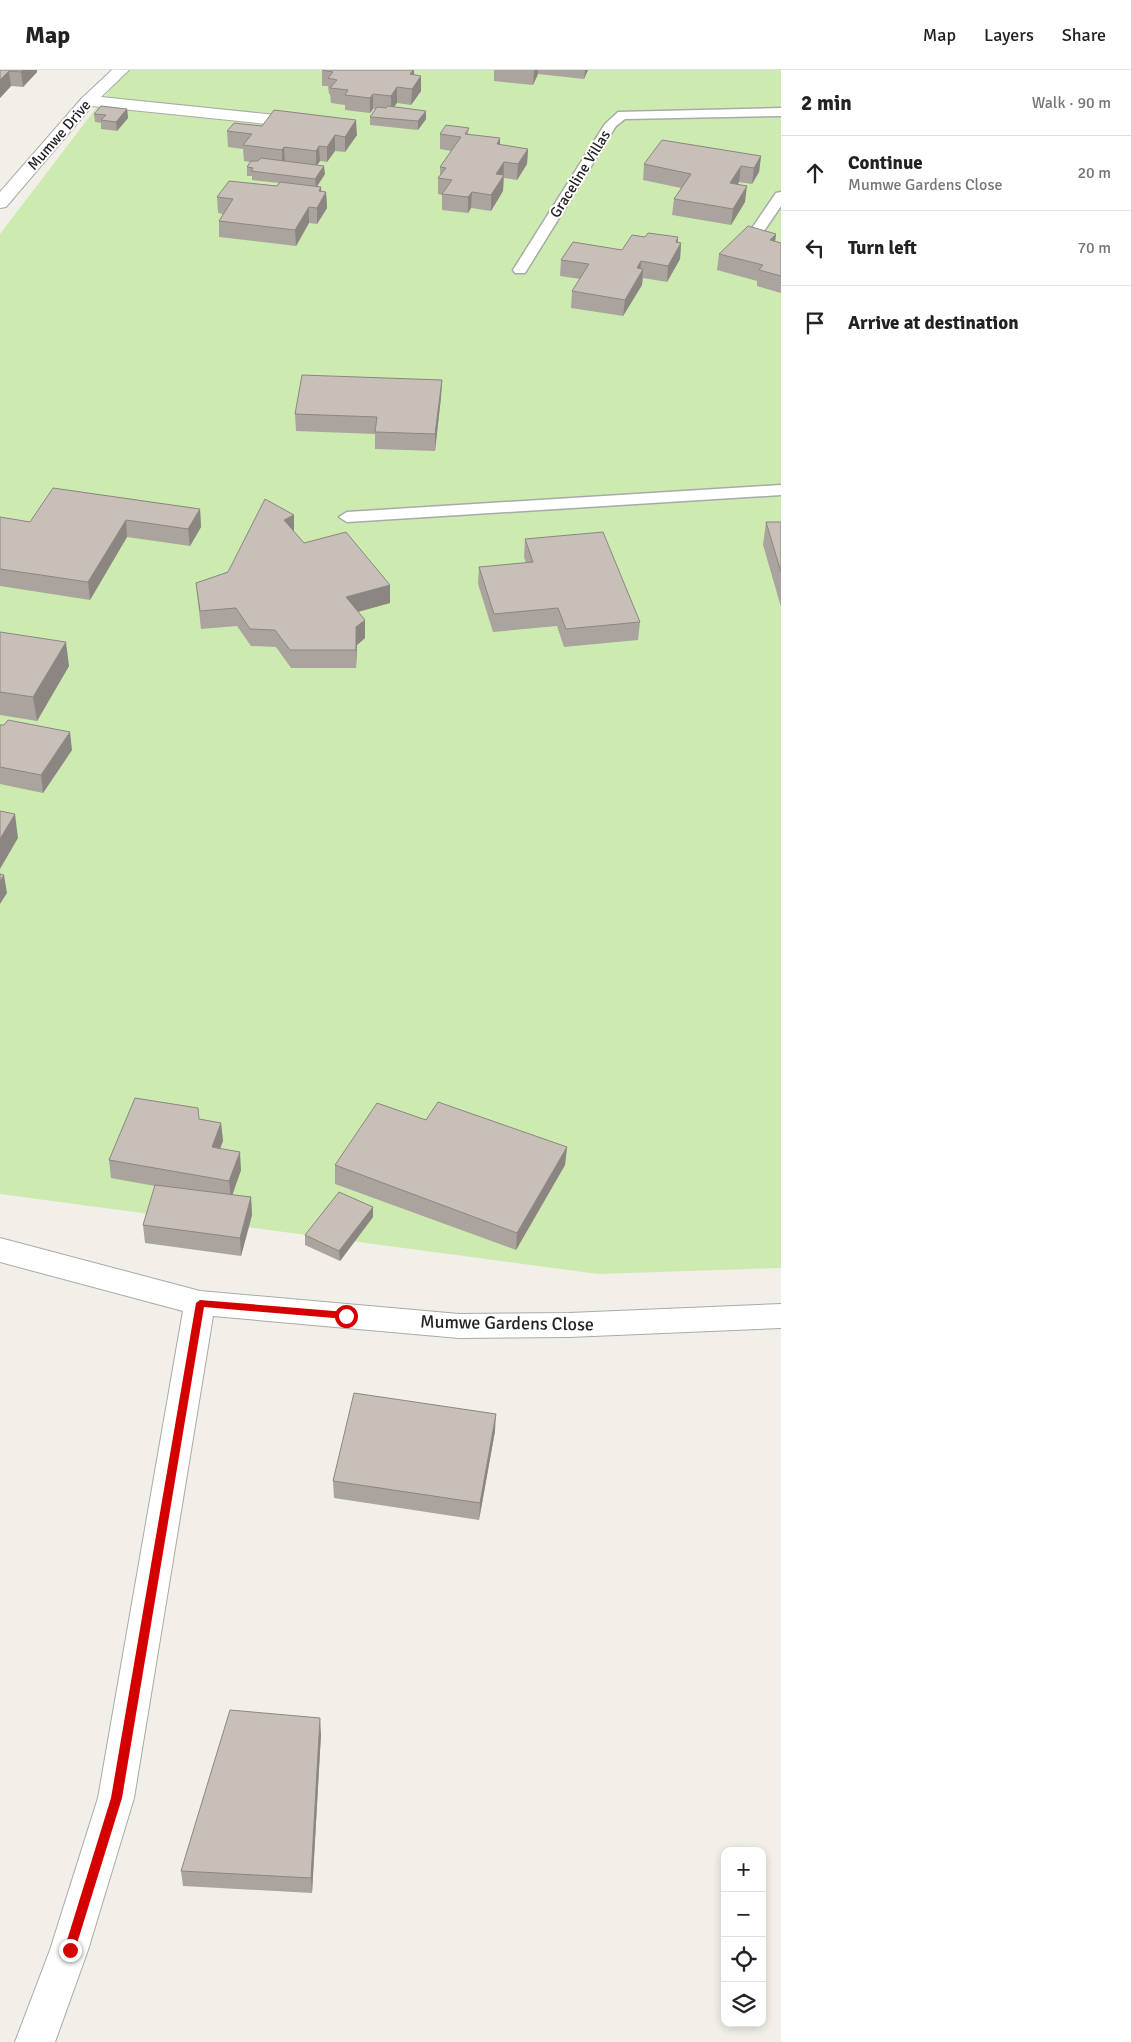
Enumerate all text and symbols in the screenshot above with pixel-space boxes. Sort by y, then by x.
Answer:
text: Map [25,20,70,50]
text: Map [923,24,956,46]
text: Layers [984,24,1034,46]
text: Share [1062,24,1106,46]
text: 2 min [801,90,852,116]
text: Walk · 90 m [1032,93,1111,113]
street label: Mumwe Drive [24,96,94,174]
street label: Graceline Villas [546,126,614,221]
text: Continue [848,151,923,175]
icon: ahead [801,159,829,187]
text: 20 m [1077,163,1111,183]
text: Mumwe Gardens Close [848,175,1002,195]
icon: left [801,234,829,262]
text: Turn left [848,236,917,260]
text: 70 m [1077,238,1111,258]
icon: arrive [801,309,829,337]
text: Arrive at destination [848,311,1019,335]
route start [335,1305,358,1328]
street label: Mumwe Gardens Close [420,1310,594,1336]
map controls [721,1847,766,2027]
button: + [721,1847,766,1892]
button: − [721,1892,766,1937]
button: locate [721,1937,766,1982]
route end [59,1939,82,1962]
button: layers [721,1982,766,2027]

